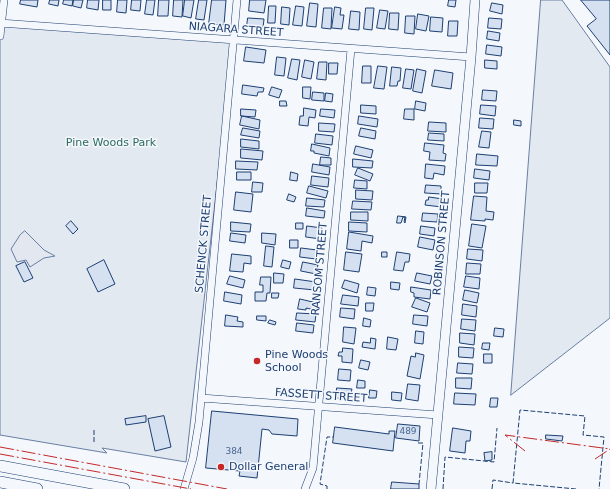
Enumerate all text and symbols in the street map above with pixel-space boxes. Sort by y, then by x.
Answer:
street label: NIAGARA STREET [188,20,284,40]
park label: Pine Woods Park [66,136,156,150]
street label: ROBINSON STREET [431,190,453,296]
street label: SCHENCK STREET [193,194,215,294]
street label: RANSOM STREET [309,222,331,316]
place label: Pine Woods School [265,348,328,374]
marker: Pine Woods School [252,356,262,366]
street label: FASSETT STREET [274,386,368,406]
house number: 489 [399,427,417,437]
house number: 384 [225,447,243,457]
place label: Dollar General [229,460,308,474]
marker: Dollar General [216,462,226,472]

